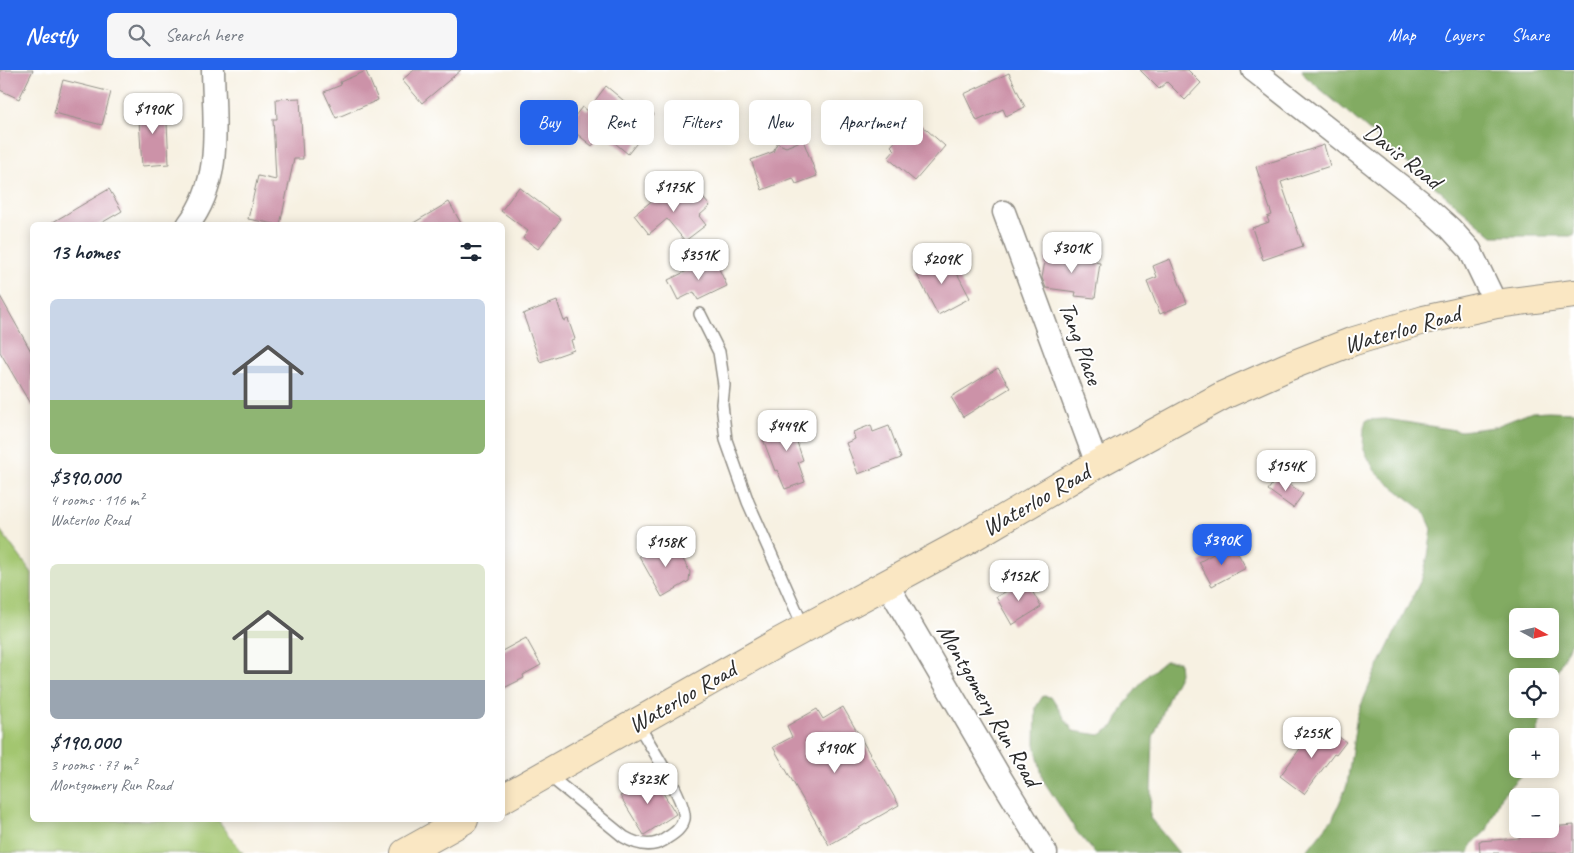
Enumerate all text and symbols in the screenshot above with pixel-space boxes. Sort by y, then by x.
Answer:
search box [107,13,457,58]
text: Nestly [25,20,77,50]
icon: search [125,21,153,49]
text: Search here [165,23,242,47]
text: Map [1388,24,1416,46]
text: Layers [1444,24,1483,46]
text: Share [1511,24,1549,46]
pin: $190K [118,92,188,135]
text: $190K [135,99,171,119]
chip: Buy [520,100,578,145]
chip: Rent [588,100,654,145]
chip: Filters [664,100,739,145]
chip: New [749,100,811,145]
chip: Apartment [821,100,923,145]
street label: Davis Road [1358,116,1451,198]
pin: $175K [639,170,709,213]
text: $175K [656,177,692,197]
pin: $301K [1037,232,1107,274]
icon: filters [457,238,485,266]
pin: $351K [664,238,734,281]
text: $301K [1054,238,1090,258]
text: 13 homes [50,239,119,265]
pin: $209K [907,242,977,285]
text: $351K [681,245,717,265]
text: $209K [924,249,960,269]
street label: Waterloo Road [1340,297,1467,360]
street label: Tang Place [1052,298,1111,390]
icon: home [223,332,313,422]
pin: $449K [752,410,822,452]
text: $449K [769,416,805,436]
pin: $154K [1251,450,1321,492]
street label: Waterloo Road [977,455,1098,543]
text: $154K [1268,456,1304,476]
text: $390,000 [50,464,120,490]
text: 4 rooms · 116 m² [50,490,144,510]
text: Waterloo Road [50,510,130,530]
pin: $390K [1187,524,1257,566]
pin: $158K [631,526,701,568]
text: $390K [1204,530,1240,550]
text: $158K [648,532,684,552]
pin: $152K [984,560,1054,602]
text: $152K [1001,566,1037,586]
icon: home [223,597,313,687]
north arrow [1509,608,1559,658]
map controls [1509,608,1559,838]
street label: Montgomery Run Road [930,618,1049,795]
street label: Waterloo Road [623,652,744,740]
button: locate [1509,668,1559,718]
pin: $255K [1277,716,1347,759]
text: $255K [1294,723,1330,743]
button: + [1509,728,1559,778]
text: $190,000 [50,729,120,755]
pin: $190K [800,732,870,774]
text: $190K [817,738,853,758]
text: 3 rooms · 77 m² [50,755,136,775]
pin: $323K [613,762,683,805]
text: $323K [630,769,666,789]
text: Montgomery Run Road [50,775,172,795]
button: − [1509,788,1559,838]

